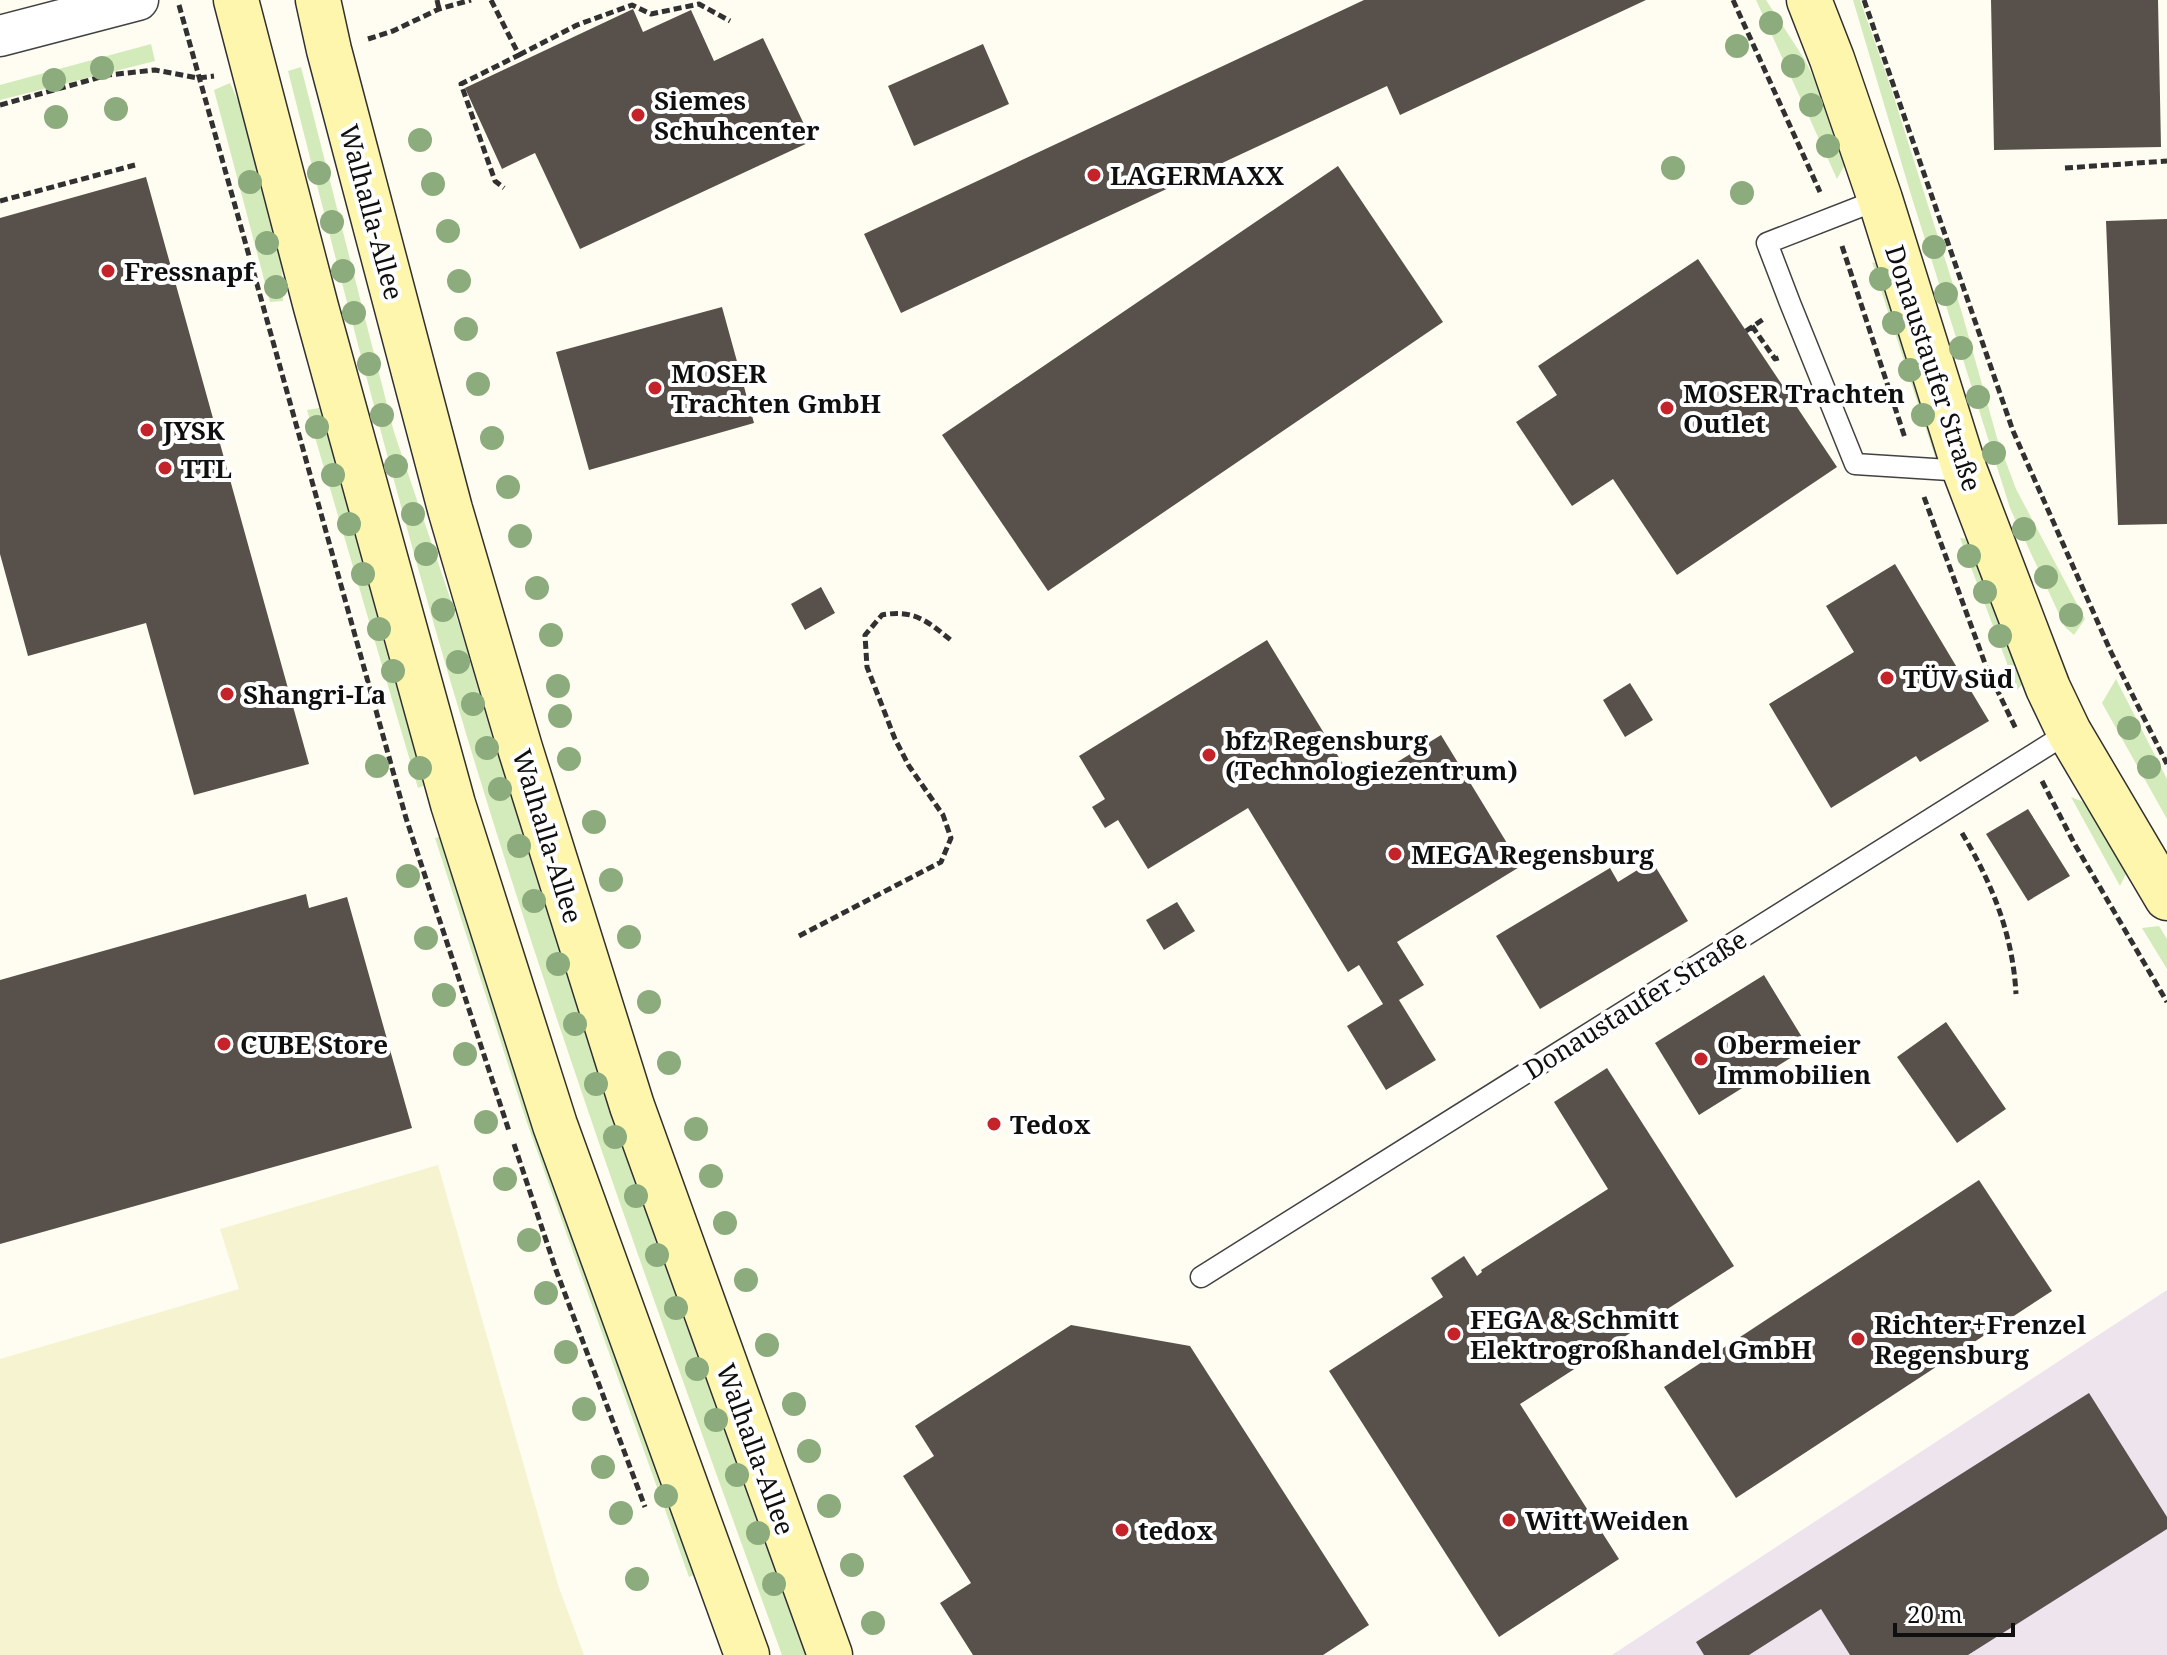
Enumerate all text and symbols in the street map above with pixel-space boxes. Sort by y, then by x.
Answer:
place label: Siemes Schuhcenter [654,82,820,148]
marker: Siemes Schuhcenter [629,106,647,124]
street label: Walhalla-Allee [331,120,413,304]
place label: LAGERMAXX [1110,157,1284,193]
marker: LAGERMAXX [1085,166,1103,184]
street label: Donaustaufer Straße [1877,240,1991,496]
place label: Fressnapf [124,253,256,289]
marker: Fressnapf [99,262,117,280]
place label: MOSER Trachten GmbH [671,355,881,421]
place label: MOSER Trachten Outlet [1683,375,1905,441]
marker: MOSER Trachten GmbH [646,379,664,397]
marker: MOSER Trachten Outlet [1658,399,1676,417]
place label: JYSK [162,412,226,448]
marker: JYSK [138,421,156,439]
place label: TTL [181,450,232,486]
marker: TTL [156,459,174,477]
place label: TÜV Süd [1903,660,2014,696]
marker: TÜV Süd [1878,669,1896,687]
place label: Shangri-La [243,676,386,712]
marker: Shangri-La [218,685,236,703]
place label: bfz Regensburg (Technologiezentrum) [1225,722,1518,788]
street label: Walhalla-Allee [504,745,592,927]
marker: bfz Regensburg (Technologiezentrum) [1200,746,1218,764]
place label: MEGA Regensburg [1411,836,1655,872]
marker: MEGA Regensburg [1386,845,1404,863]
street label: Donaustaufer Straße [1517,921,1753,1087]
place label: CUBE Store [240,1026,388,1062]
place label: Obermeier Immobilien [1717,1026,1871,1092]
marker: CUBE Store [215,1035,233,1053]
marker: Obermeier Immobilien [1692,1050,1710,1068]
place label: Tedox [1010,1106,1091,1142]
marker: Tedox [985,1115,1003,1133]
place label: FEGA & Schmitt Elektrogroßhandel GmbH [1470,1301,1812,1367]
place label: Richter+Frenzel Regensburg [1874,1306,2086,1372]
marker: FEGA & Schmitt Elektrogroßhandel GmbH [1445,1325,1463,1343]
marker: Richter+Frenzel Regensburg [1849,1330,1867,1348]
street label: Walhalla-Allee [708,1358,804,1540]
place label: Witt Weiden [1525,1502,1689,1538]
marker: Witt Weiden [1500,1511,1518,1529]
place label: tedox [1138,1512,1213,1548]
marker: tedox [1113,1521,1131,1539]
scale bar [1895,1587,2013,1637]
text: 20 m [1907,1597,1963,1630]

